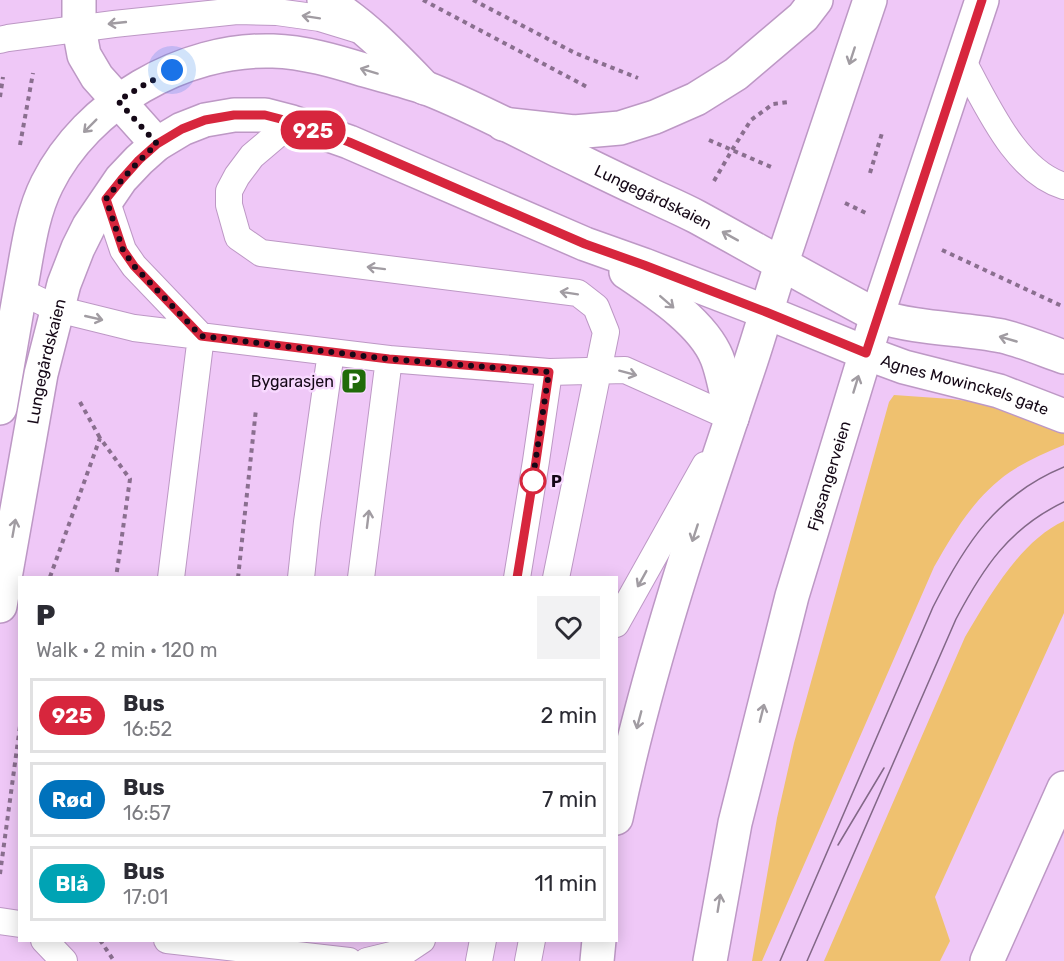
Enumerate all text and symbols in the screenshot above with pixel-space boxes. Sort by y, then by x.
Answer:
one-way arrow [302,11,321,22]
one-way arrow [108,18,128,29]
one-way arrow [845,46,856,65]
your location [157,55,187,85]
one-way arrow [360,65,379,76]
line badge: 925 [278,110,348,150]
text: 925 [293,118,333,143]
one-way arrow [82,119,97,134]
street label: Lungegårdskaien [591,161,715,233]
one-way arrow [722,230,739,242]
one-way arrow [366,262,386,273]
one-way arrow [560,287,579,298]
one-way arrow [659,295,674,309]
street label: Lungegårdskaien [23,297,70,426]
one-way arrow [85,313,104,325]
one-way arrow [999,333,1018,344]
street label: Agnes Mowinckels gate [878,350,1051,419]
parking icon: Bygarasjen [339,366,369,396]
one-way arrow [618,368,637,379]
place label: Bygarasjen [251,372,334,391]
one-way arrow [851,375,862,394]
street label: Fjøsangerveien [803,419,855,533]
marker: P [520,468,546,494]
place label: P [551,472,562,491]
one-way arrow [363,510,374,530]
one-way arrow [9,518,20,538]
one-way arrow [688,523,699,542]
one-way arrow [636,569,647,587]
button: heart [537,596,600,659]
text: P [36,599,55,632]
text: Walk · 2 min · 120 m [36,638,217,662]
text: Bus [123,690,165,717]
text: 2 min [540,702,597,729]
text: 925 [52,703,92,728]
one-way arrow [756,704,768,723]
one-way arrow [632,710,644,729]
text: 16:52 [123,717,172,741]
text: Bus [123,774,165,801]
text: 7 min [542,786,597,813]
text: Rød [52,787,92,812]
text: 16:57 [123,801,171,825]
text: Bus [123,858,165,885]
text: 11 min [535,870,597,897]
text: Blå [55,871,89,896]
text: 17:01 [123,885,168,909]
one-way arrow [714,894,725,914]

